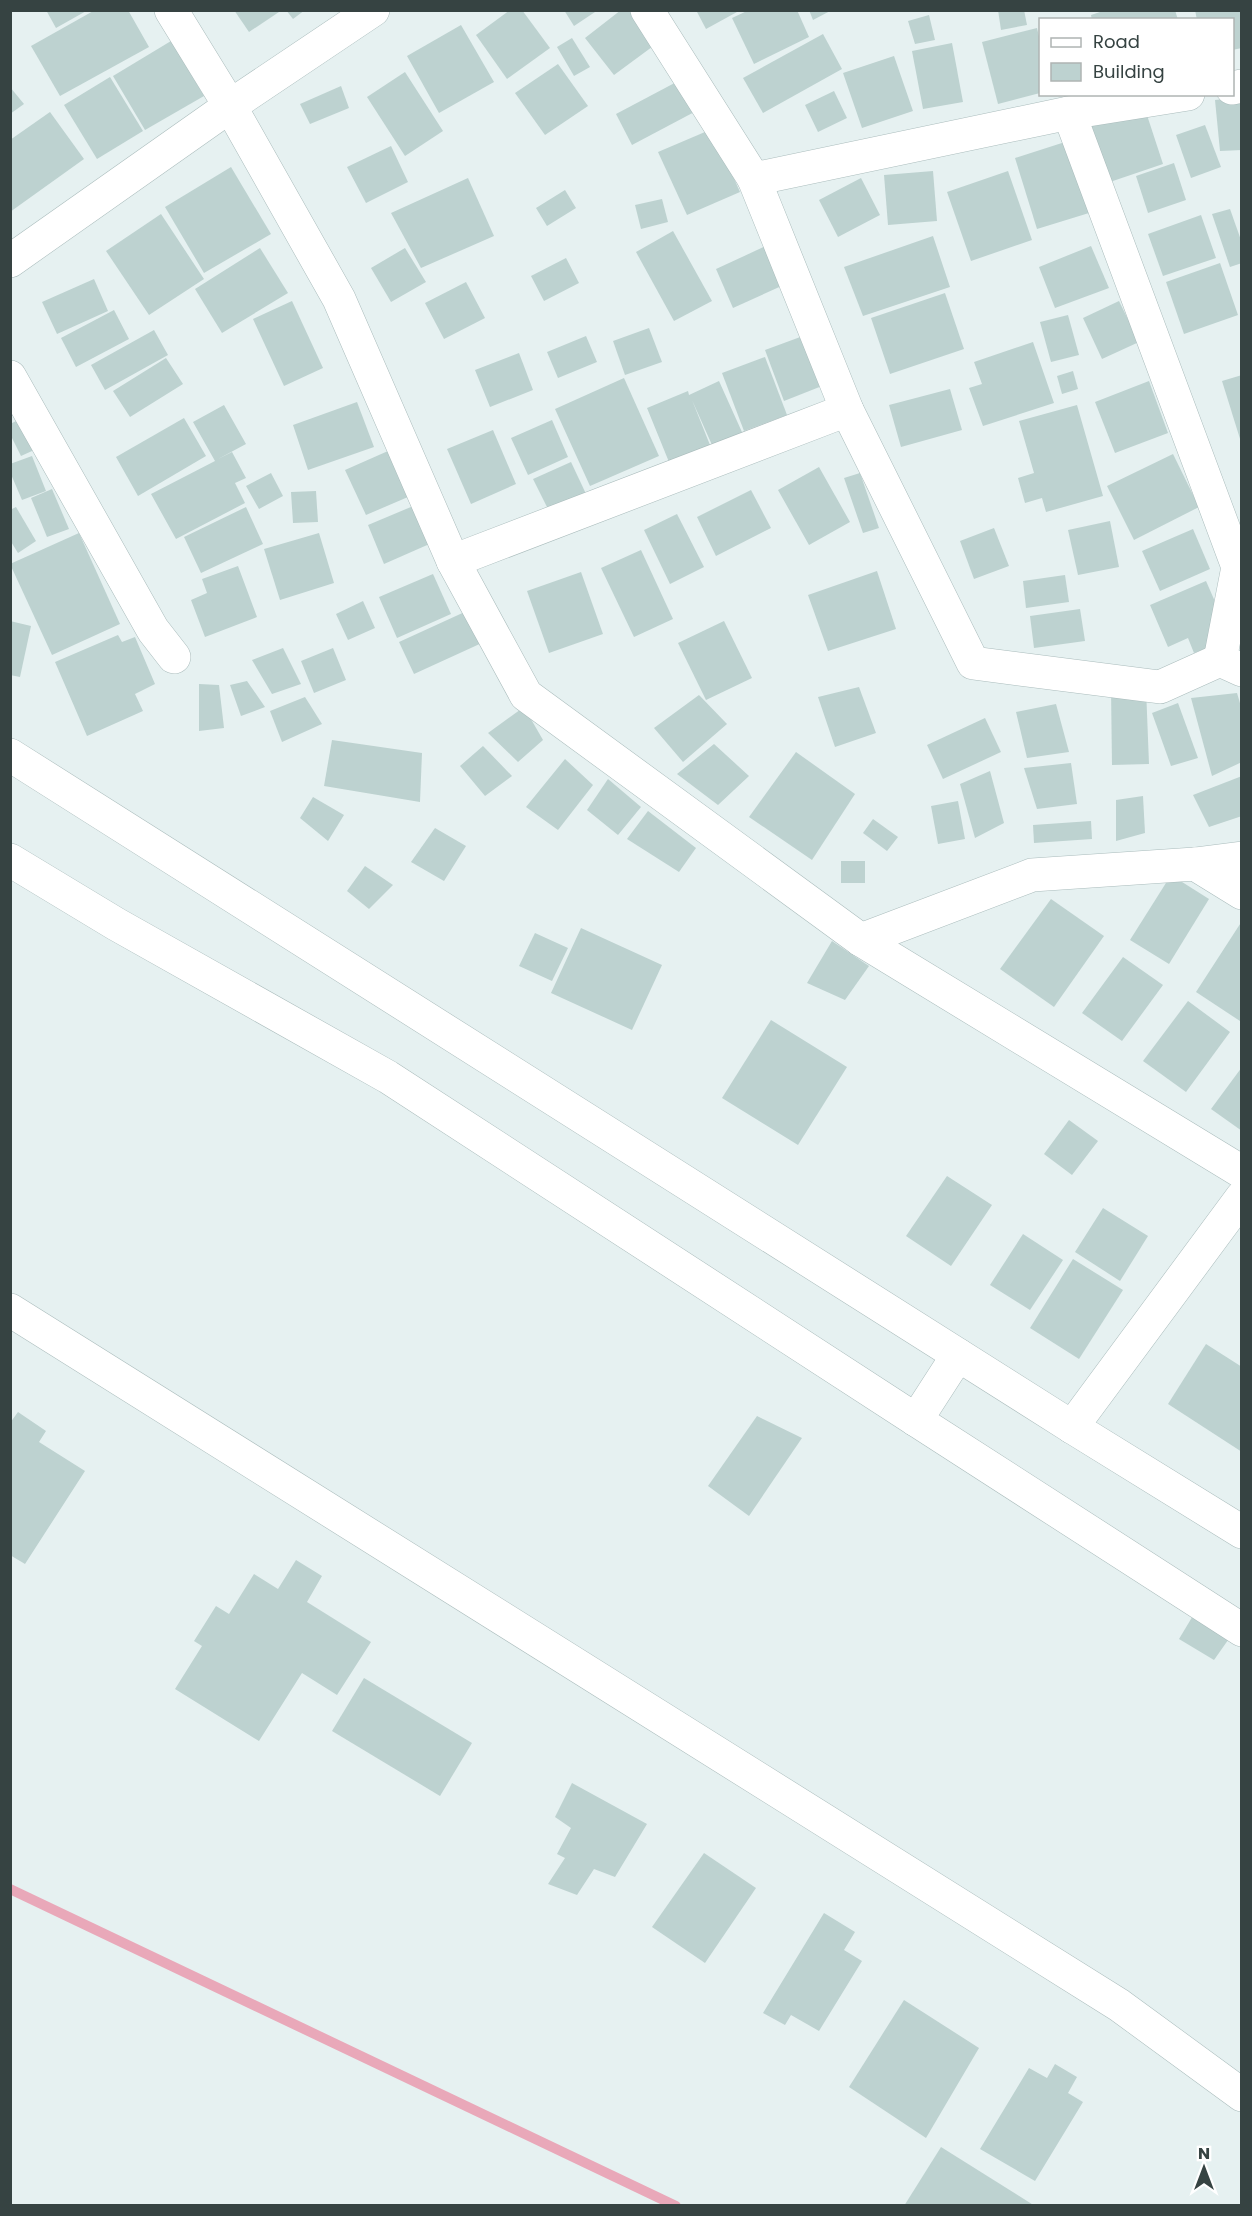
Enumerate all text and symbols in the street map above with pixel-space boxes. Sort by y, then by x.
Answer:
legend [1039,18,1234,96]
text: Road [1093,29,1140,54]
text: Building [1093,59,1165,84]
north arrow [1174,2138,1234,2198]
text: N [1198,2142,1210,2165]

